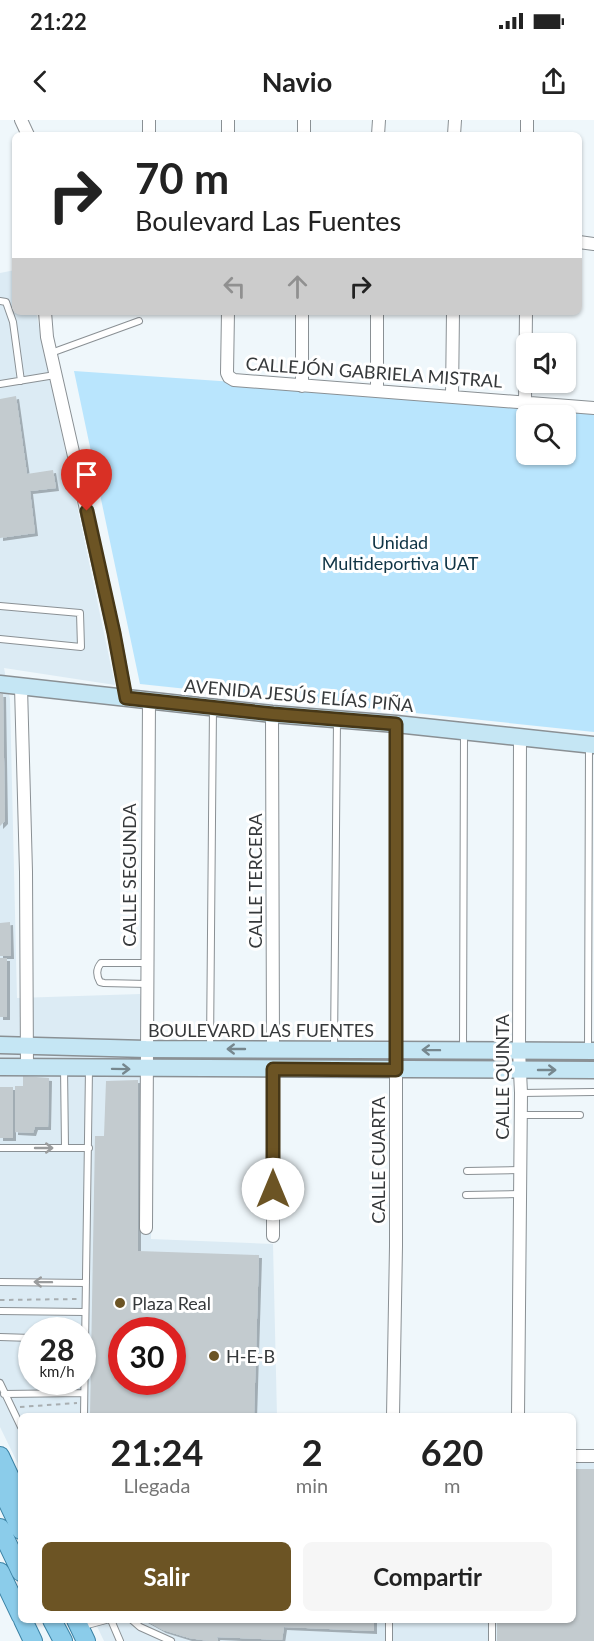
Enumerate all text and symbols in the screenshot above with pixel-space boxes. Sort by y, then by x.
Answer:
text: 21:22 [30,8,87,35]
icon: back [24,65,57,98]
text: Navio [262,65,332,98]
icon: share [537,65,570,98]
text: 70 m [135,153,229,203]
icon: right [36,156,114,234]
text: Boulevard Las Fuentes [135,204,401,237]
icon: left [218,270,251,303]
icon: ahead [281,270,314,303]
icon: right [344,270,377,303]
map controls [516,333,576,465]
button: sound [516,333,576,393]
street label: CALLEJÓN GABRIELA MISTRAL [245,352,503,392]
button: search [516,405,576,465]
pin [61,449,112,511]
icon: arrive [70,458,103,491]
park label: Unidad Multideportiva UAT [322,531,479,574]
street label: AVENIDA JESÚS ELÍAS PIÑA [183,674,415,716]
street label: CALLE SEGUNDA [118,803,140,947]
street label: CALLE TERCERA [244,813,266,949]
street label: CALLE QUINTA [491,1013,513,1140]
street label: BOULEVARD LAS FUENTES [148,1019,374,1041]
one-way arrow [226,1043,246,1055]
one-way arrow [421,1044,441,1056]
one-way arrow [111,1063,131,1075]
one-way arrow [537,1064,557,1076]
street label: CALLE CUARTA [367,1096,389,1224]
one-way arrow [34,1142,54,1154]
position arrow [241,1157,305,1221]
one-way arrow [33,1276,53,1288]
place label: Plaza Real [132,1292,211,1314]
marker: Plaza Real [113,1296,127,1310]
speed limit sign: 30 [108,1317,186,1395]
text: 28 [40,1331,74,1367]
place label: H-E-B [226,1345,275,1367]
marker: H-E-B [207,1349,221,1363]
text: km/h [39,1362,75,1380]
text: 21:24 [111,1430,203,1474]
text: 2 [302,1430,323,1474]
text: 620 [421,1430,483,1474]
text: Llegada [123,1473,190,1497]
text: min [296,1473,328,1497]
text: m [444,1473,460,1497]
button: Salir [42,1542,291,1611]
button: Compartir [303,1542,552,1611]

